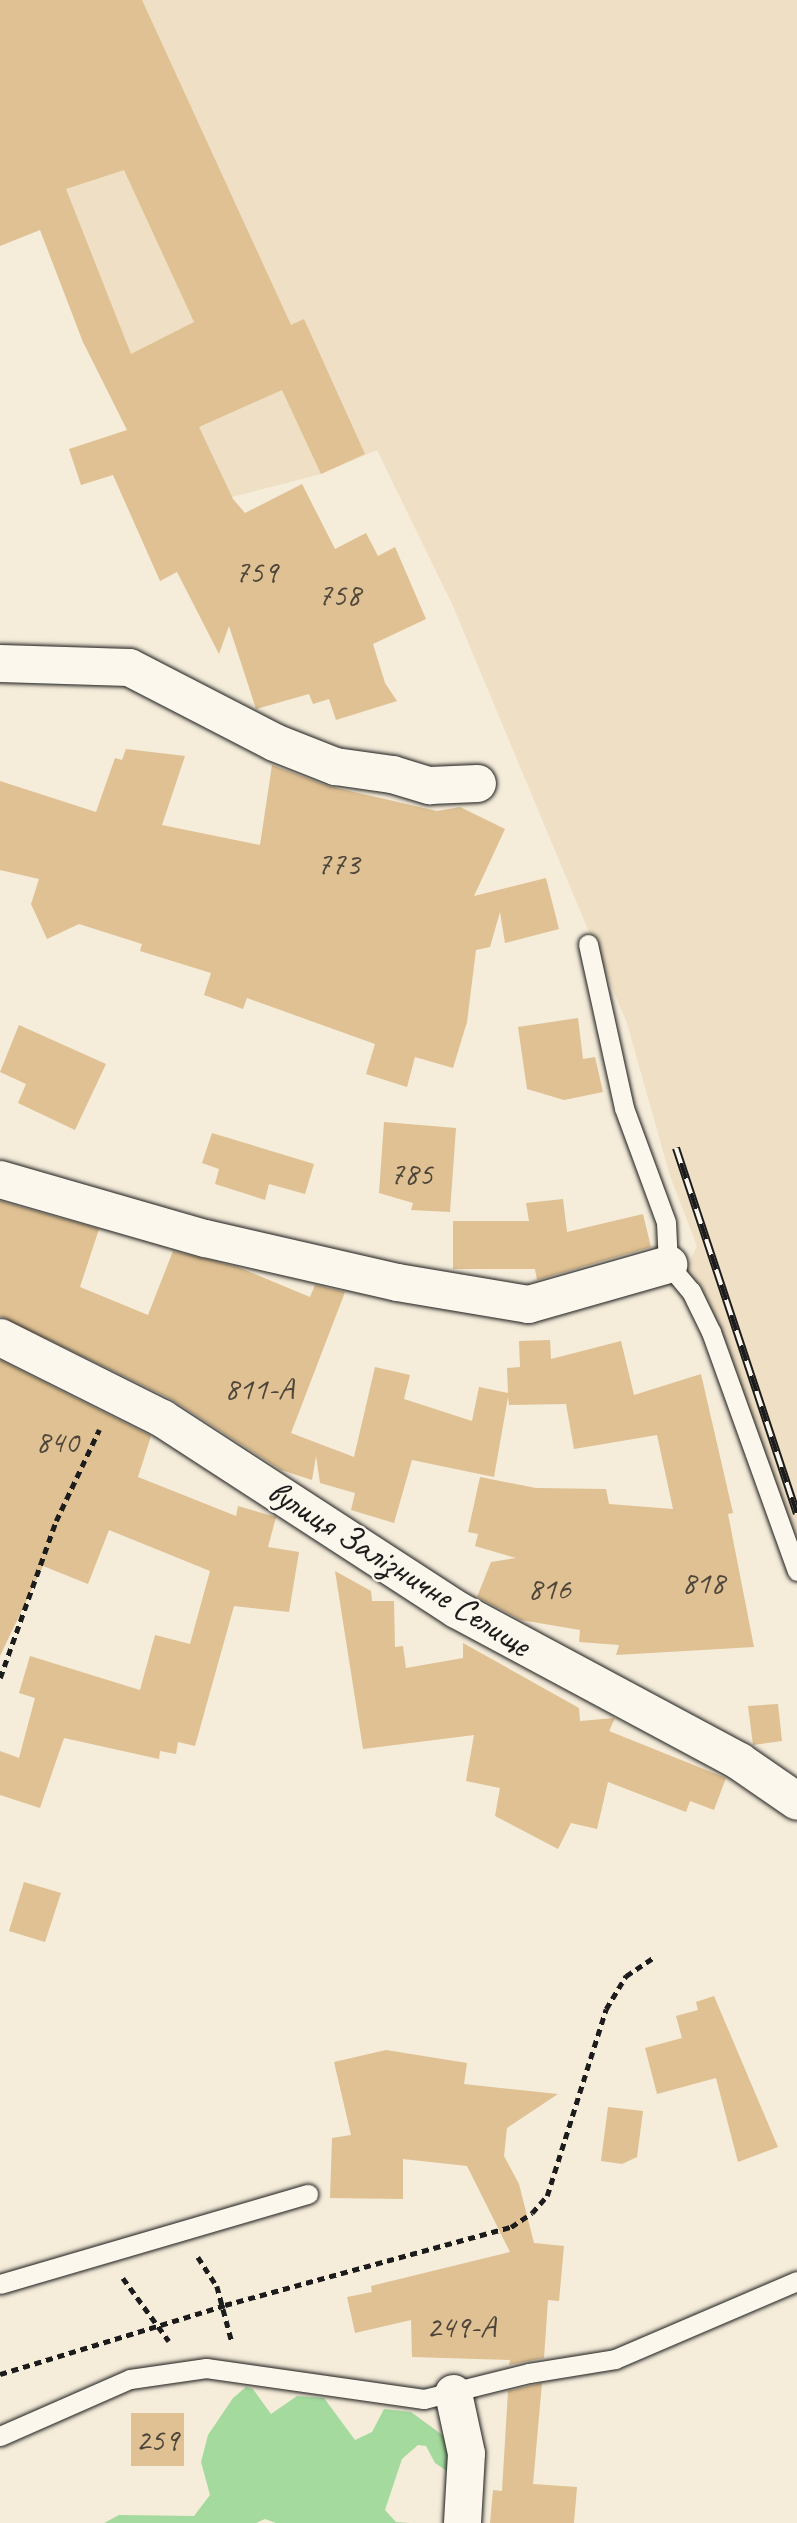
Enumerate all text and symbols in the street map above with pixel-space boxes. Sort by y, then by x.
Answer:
house number: 759 [234,553,278,591]
house number: 758 [317,576,361,614]
house number: 773 [316,845,360,883]
house number: 785 [389,1155,433,1193]
house number: 811-А [224,1370,294,1408]
house number: 840 [35,1423,79,1461]
street label: вулиця Залізничне Селище [258,1469,540,1667]
house number: 818 [681,1564,725,1602]
house number: 816 [527,1570,571,1608]
house number: 249-А [426,2308,496,2346]
house number: 259 [135,2421,179,2459]

